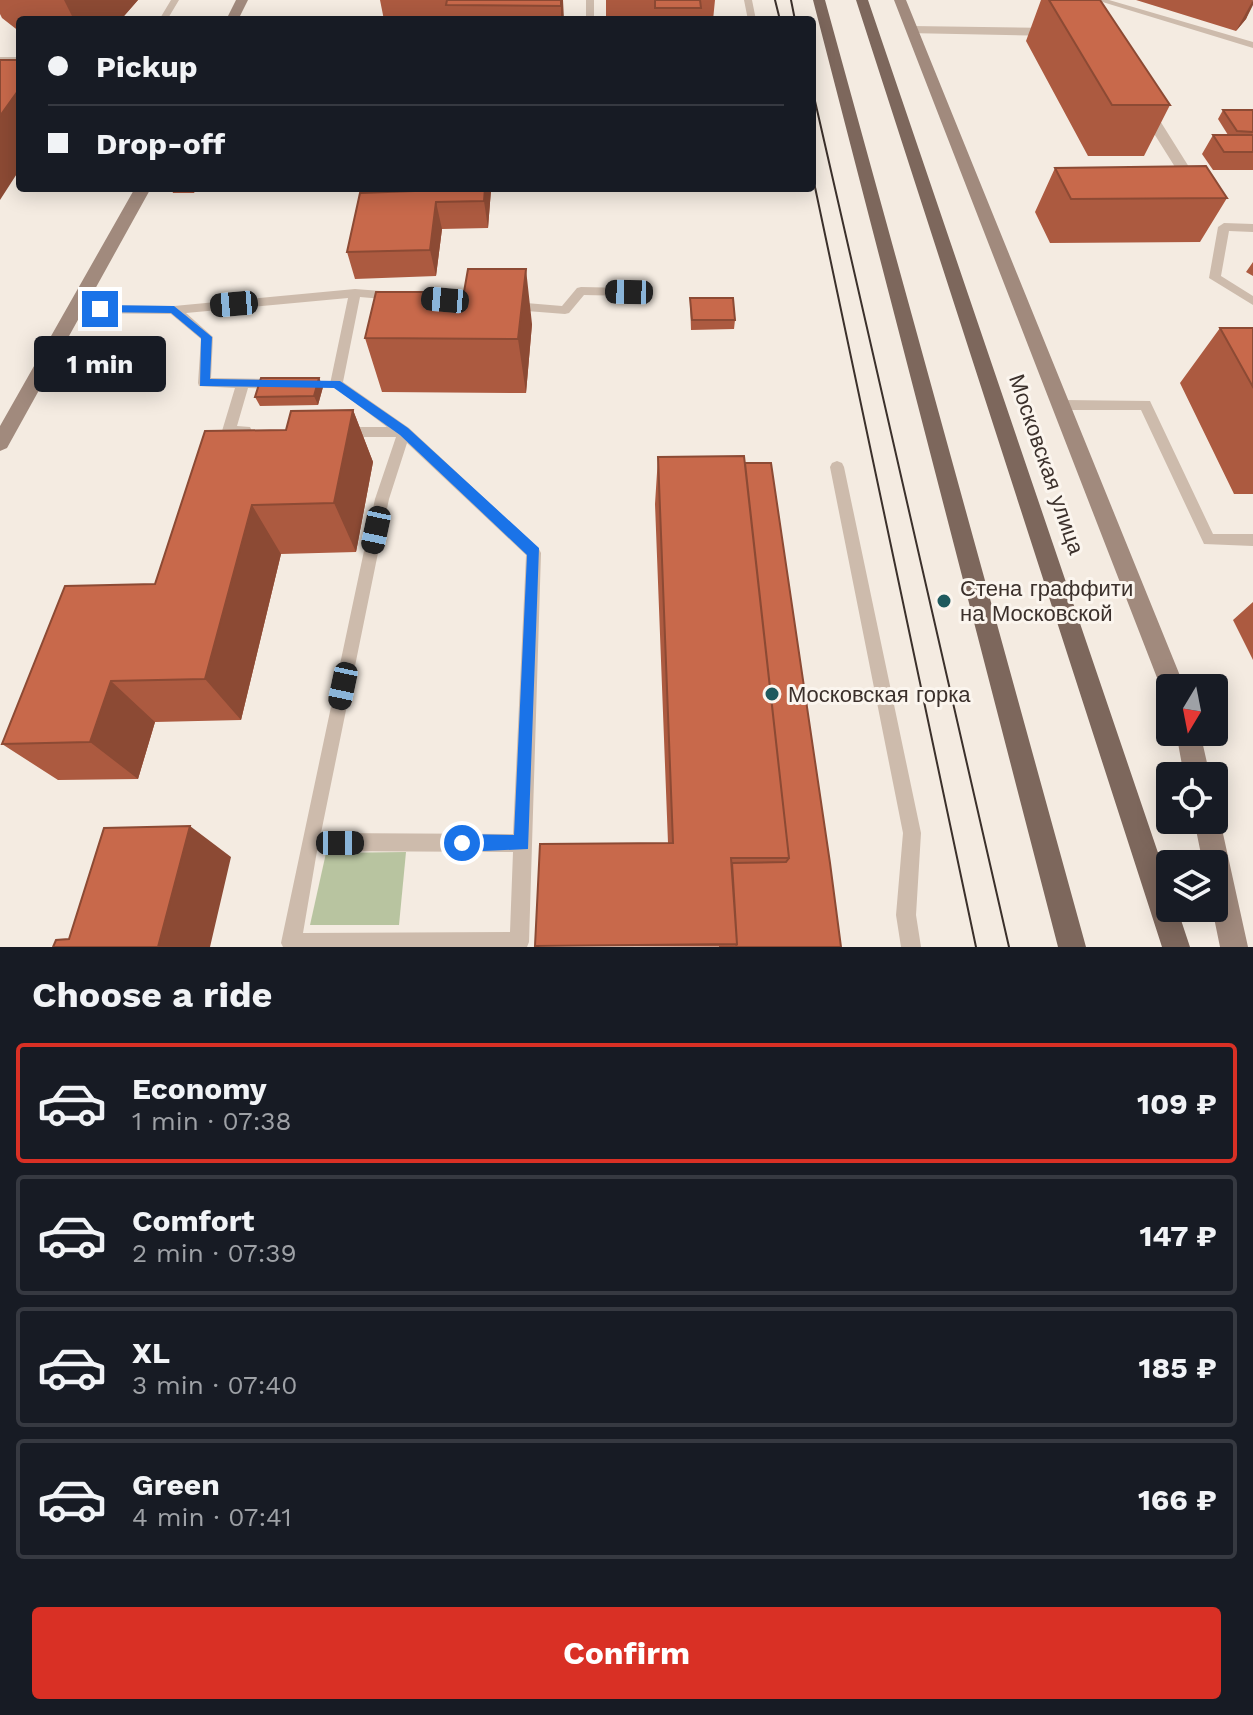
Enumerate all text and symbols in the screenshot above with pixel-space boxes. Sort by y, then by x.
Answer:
text: Pickup [96,49,198,84]
text: Drop-off [96,126,225,161]
car [605,280,653,304]
car [420,286,470,314]
car [209,290,259,318]
route end [82,291,118,327]
callout: 1 min [34,337,166,393]
text: 1 min [67,349,133,379]
street label: Московская улица [1004,371,1089,558]
car [359,504,393,556]
place label: Стена граффити на Московской [960,576,1133,626]
marker: Стена граффити на Московской [935,592,953,610]
car [326,660,360,712]
north arrow [1156,674,1228,746]
map controls [1156,674,1228,922]
place label: Московская горка [788,682,971,707]
marker: Московская горка [763,685,781,703]
button: locate [1156,762,1228,834]
route start [444,825,480,861]
car [316,831,364,855]
button: layers [1156,850,1228,922]
text: Choose a ride [32,974,272,1016]
icon: car [36,1067,108,1139]
text: Economy [132,1071,267,1106]
text: 109 ₽ [1137,1086,1217,1121]
text: 1 min · 07:38 [132,1106,292,1136]
icon: car [36,1199,108,1271]
text: Comfort [132,1203,254,1238]
text: 147 ₽ [1139,1218,1217,1253]
text: 2 min · 07:39 [132,1238,297,1268]
icon: car [36,1331,108,1403]
text: XL [132,1335,170,1370]
text: 185 ₽ [1139,1350,1217,1385]
text: 3 min · 07:40 [132,1370,297,1400]
icon: car [36,1463,108,1535]
text: Green [132,1467,220,1502]
text: 166 ₽ [1138,1482,1217,1517]
text: 4 min · 07:41 [132,1502,292,1532]
button: Confirm [32,1607,1221,1699]

